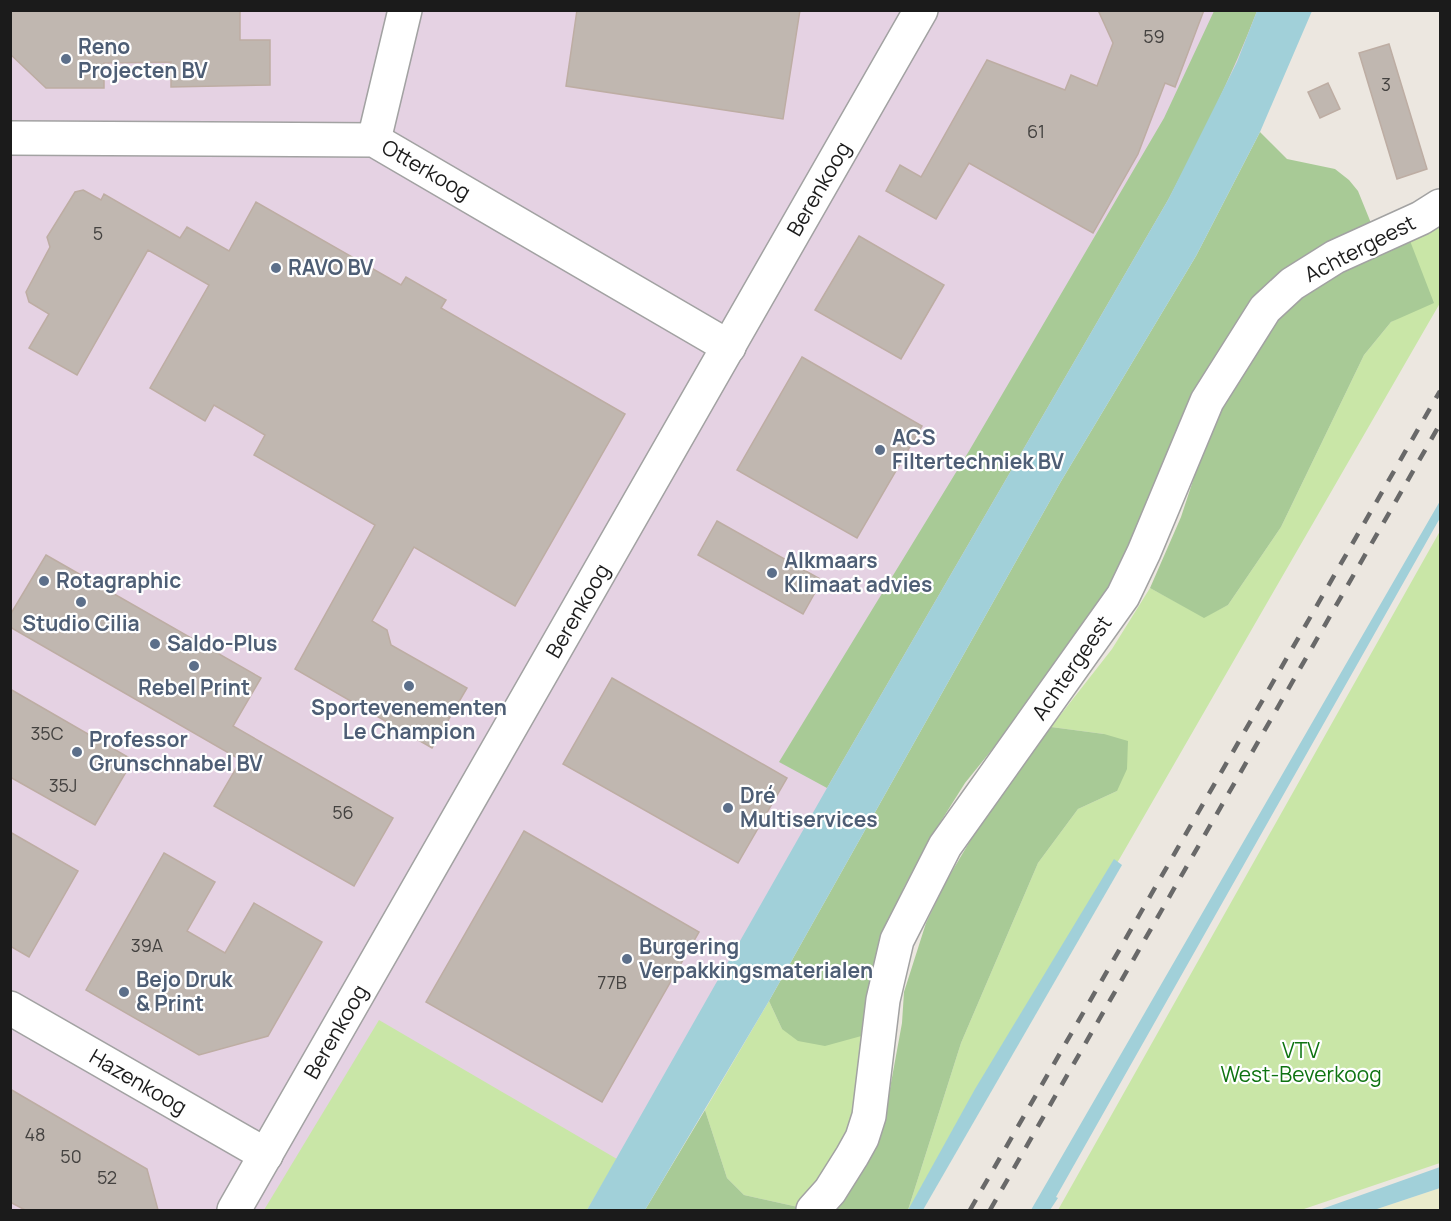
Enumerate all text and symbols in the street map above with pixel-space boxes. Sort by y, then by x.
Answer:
house number: 59 [1143,24,1165,48]
place label: Reno Projecten BV [78,32,208,84]
marker: Reno Projecten BV [59,52,73,66]
house number: 3 [1381,72,1391,96]
house number: 61 [1027,119,1045,143]
street label: Otterkoog [377,132,476,206]
street label: Berenkoog [780,136,856,241]
street label: Achtergeest [1299,208,1420,288]
house number: 5 [93,221,103,245]
place label: RAVO BV [288,253,374,281]
marker: RAVO BV [269,261,283,275]
place label: ACS Filtertechniek BV [892,423,1064,475]
marker: ACS Filtertechniek BV [873,443,887,457]
place label: Alkmaars Klimaat advies [784,546,932,598]
street label: Berenkoog [539,558,615,663]
place label: Rotagraphic [56,566,181,594]
marker: Alkmaars Klimaat advies [765,566,779,580]
marker: Rotagraphic [37,574,51,588]
marker: Studio Cilia [74,595,88,609]
place label: Studio Cilia [22,609,140,637]
street label: Achtergeest [1025,610,1117,725]
place label: Saldo-Plus [167,629,277,657]
marker: Saldo-Plus [148,637,162,651]
marker: Rebel Print [187,659,201,673]
place label: Rebel Print [138,673,250,701]
marker: Sportevenementen Le Champion [402,679,416,693]
place label: Sportevenementen Le Champion [311,693,507,745]
house number: 35C [30,721,64,745]
place label: Professor Grunschnabel BV [89,725,263,777]
marker: Professor Grunschnabel BV [70,745,84,759]
house number: 35J [49,773,77,797]
place label: Dré Multiservices [740,781,878,833]
house number: 56 [332,800,354,824]
marker: Dré Multiservices [721,801,735,815]
place label: Burgering Verpakkingsmaterialen [639,932,873,984]
house number: 39A [131,933,164,957]
marker: Burgering Verpakkingsmaterialen [620,952,634,966]
place label: Bejo Druk & Print [136,965,233,1017]
house number: 77B [597,970,627,994]
street label: Berenkoog [297,979,373,1084]
marker: Bejo Druk & Print [117,985,131,999]
park label: VTV West-Beverkoog [1220,1036,1382,1088]
street label: Hazenkoog [85,1042,192,1120]
house number: 48 [24,1122,46,1146]
house number: 50 [60,1144,82,1168]
house number: 52 [97,1165,117,1189]

